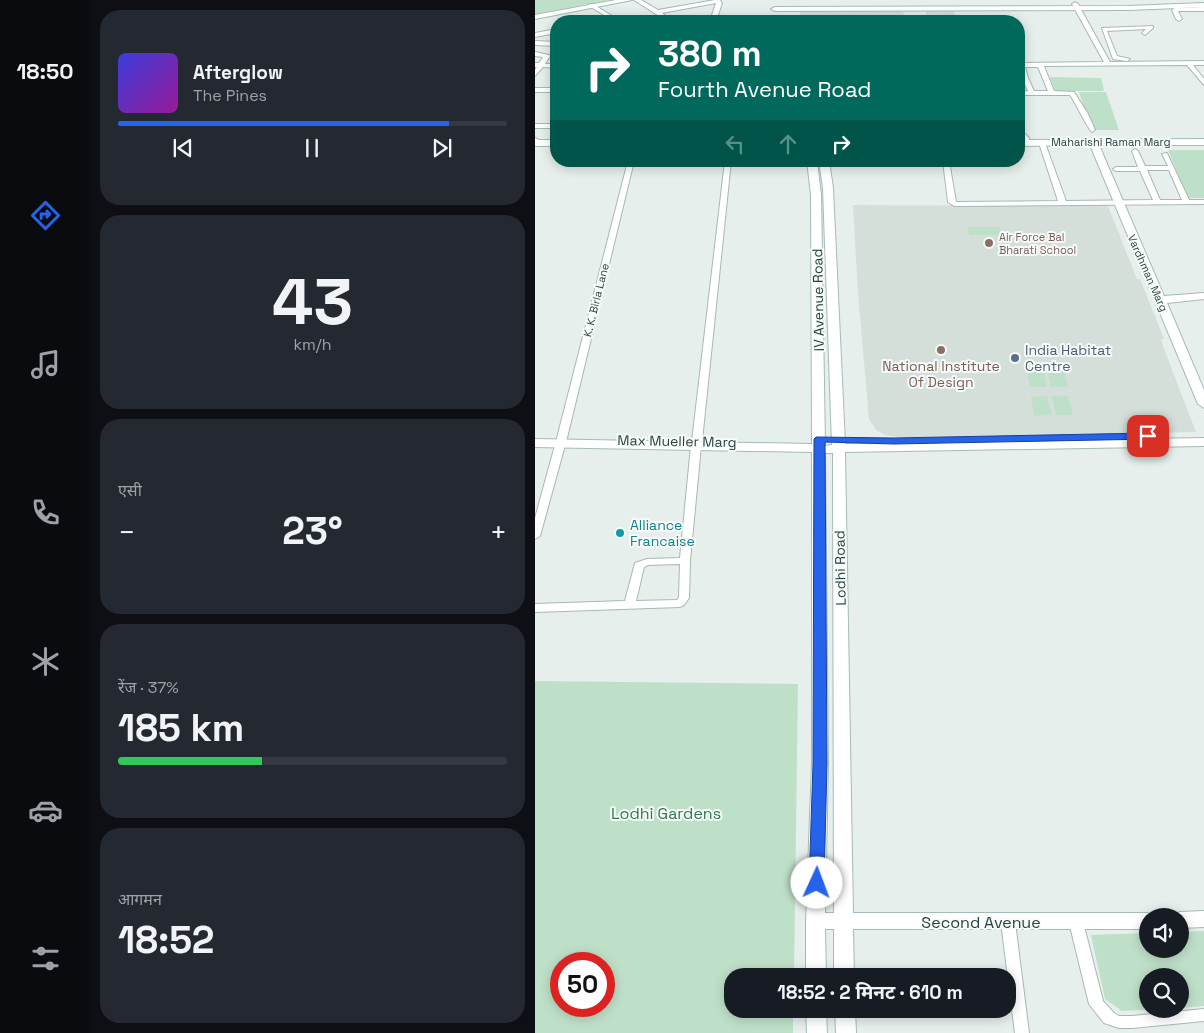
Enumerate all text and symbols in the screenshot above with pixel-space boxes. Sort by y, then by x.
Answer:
text: 380 m [658,32,762,76]
icon: right [575,35,640,100]
text: 18:50 [16,57,74,85]
text: Afterglow [193,60,283,85]
text: Fourth Avenue Road [658,75,871,103]
text: The Pines [193,85,267,106]
icon: left [721,130,749,158]
icon: ahead [774,130,802,158]
icon: right [827,130,855,158]
icon: previous [169,134,197,162]
icon: pause [298,134,326,162]
icon: next [428,134,456,162]
street label: Maharishi Raman Marg [1051,135,1171,149]
icon: directions [28,198,63,233]
place label: Air Force Bal Bharati School [999,230,1076,257]
street label: Vardhman Marg [1125,232,1171,314]
marker: Air Force Bal Bharati School [983,237,995,249]
street label: IV Avenue Road [808,248,828,352]
text: 43 [272,260,353,343]
street label: K. K. Birla Lane [580,262,612,338]
text: km/h [293,334,332,355]
place label: India Habitat Centre [1025,341,1111,375]
marker: National Institute Of Design [935,344,947,356]
icon: music [28,347,63,382]
marker: India Habitat Centre [1009,352,1021,364]
place label: National Institute Of Design [882,357,1000,391]
pin [1127,415,1169,457]
icon: arrive [1134,422,1162,450]
street label: Max Mueller Marg [617,431,737,451]
text: एसी [118,480,142,501]
icon: phone [28,495,63,530]
text: 23° [282,507,343,555]
text: − [118,514,135,550]
text: + [490,514,507,550]
place label: Alliance Francaise [630,516,695,550]
marker: Alliance Francaise [614,527,626,539]
street label: Lodhi Road [830,530,850,606]
icon: climate [28,644,63,679]
text: रेंज · 37% [118,677,179,698]
text: 185 km [118,704,244,752]
icon: car [28,793,63,828]
park label: Lodhi Gardens [611,803,721,824]
position arrow [790,856,842,908]
text: आगमन [118,889,162,910]
map controls [1139,908,1189,1018]
button: sound [1139,908,1189,958]
street label: Second Avenue [921,912,1041,933]
text: 18:52 [118,916,214,964]
icon: filters [28,941,63,976]
speed limit sign: 50 [550,952,615,1017]
button: search [1139,968,1189,1018]
text: 18:52 · 2 मिनट · 610 m [777,980,963,1005]

